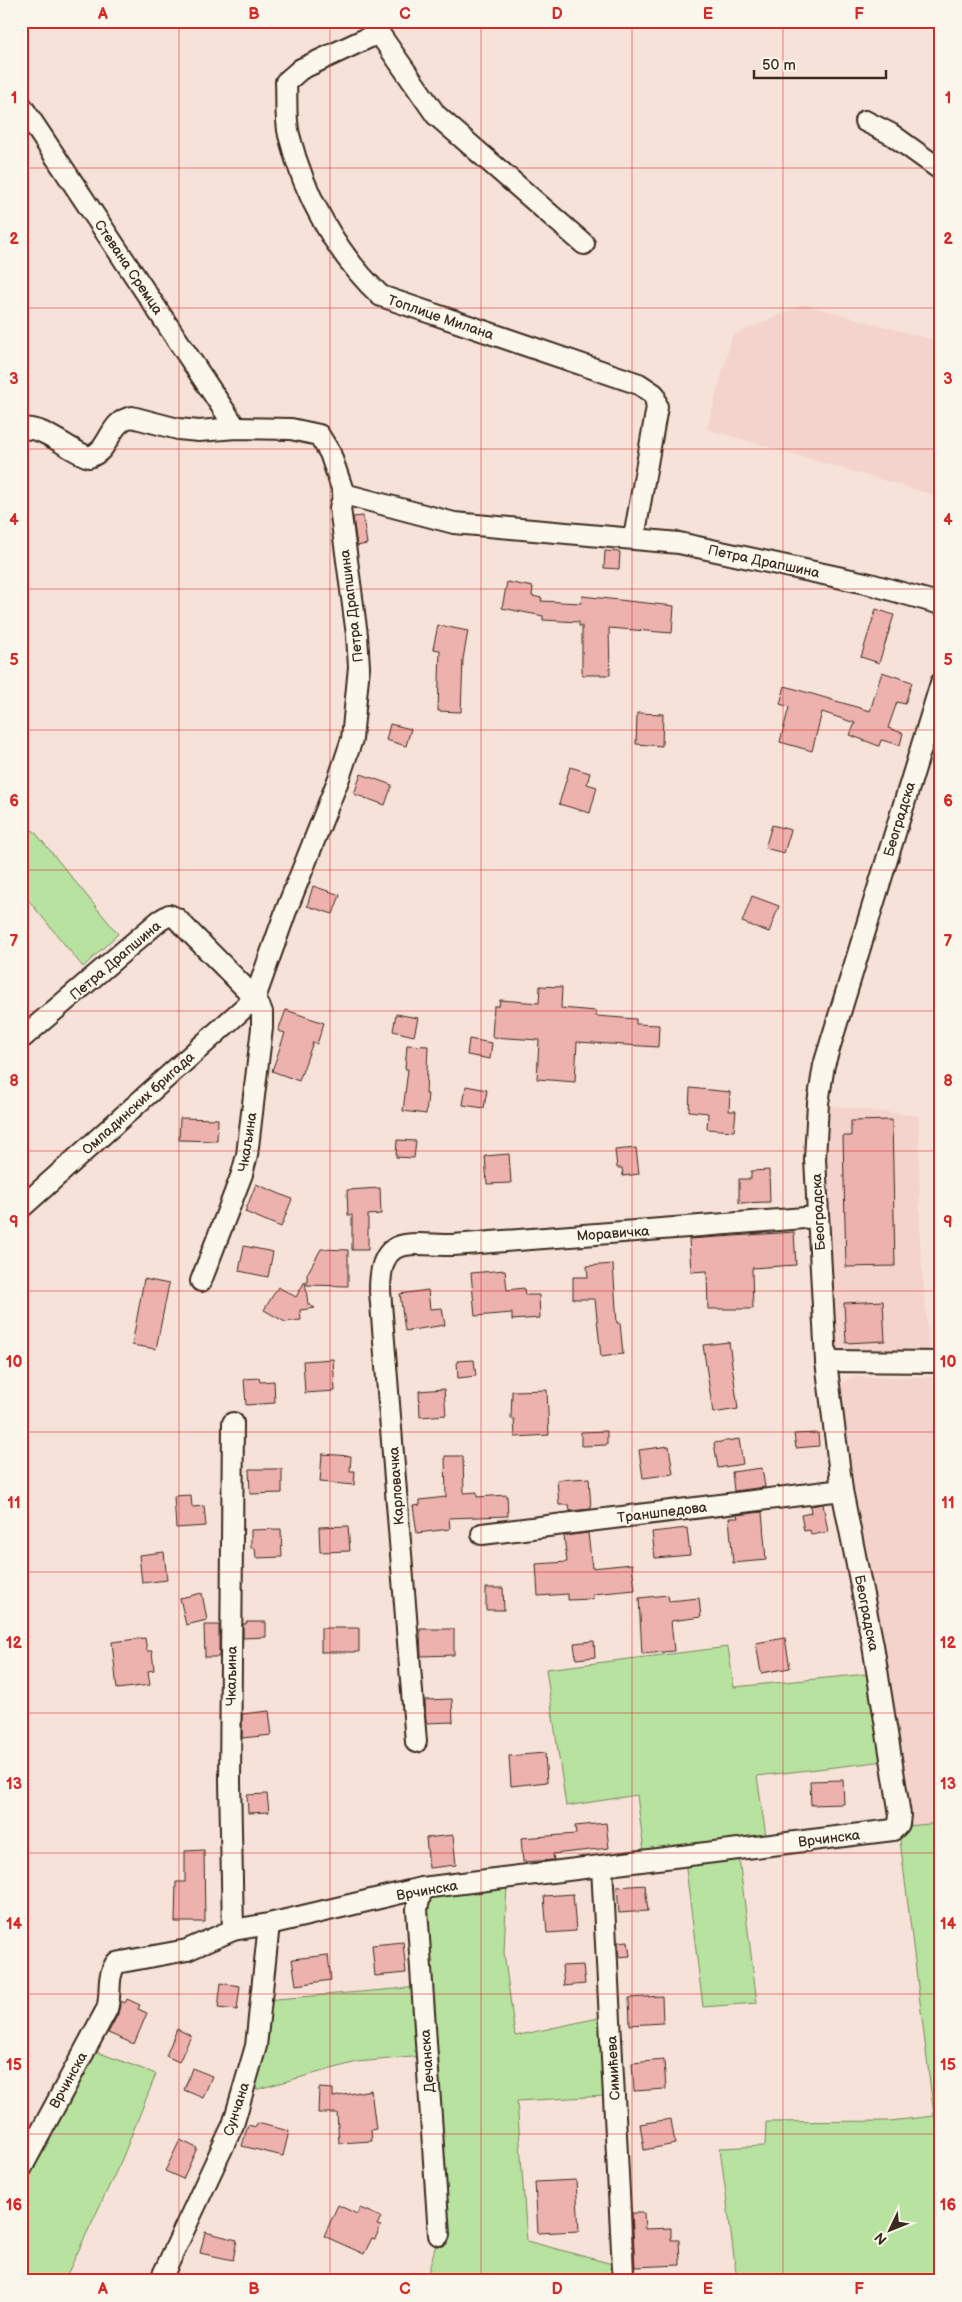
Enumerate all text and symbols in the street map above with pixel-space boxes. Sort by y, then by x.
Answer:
text: A [97,5,108,24]
text: B [248,5,260,24]
text: C [399,5,411,24]
text: D [551,5,563,24]
text: E [703,5,713,24]
text: F [854,5,864,24]
scale bar [754,48,887,80]
text: 50 m [762,56,796,75]
text: 1 [11,89,17,108]
text: 1 [945,89,951,108]
street label: Стевана Сремца [91,217,167,318]
text: 2 [9,230,19,249]
text: 2 [943,230,953,249]
street label: Топлице Милана [386,291,497,344]
text: 3 [9,370,19,389]
text: 3 [943,370,953,389]
text: 4 [9,511,19,530]
text: 4 [943,511,953,530]
street label: Петра Драпшина [706,541,822,582]
street label: Петра Драпшина [336,548,367,663]
text: 5 [9,651,19,670]
text: 5 [943,651,953,670]
street label: Београдска [880,779,919,859]
text: 6 [9,792,19,811]
text: 6 [943,792,953,811]
street label: Петра Драпшина [66,917,165,1003]
text: 7 [10,932,19,951]
text: 7 [944,932,953,951]
street label: Омладинских бригада [79,1048,199,1158]
text: 8 [9,1072,19,1091]
text: 8 [943,1072,953,1091]
street label: Чкаљина [234,1110,261,1173]
street label: Београдска [808,1172,829,1251]
text: 9 [9,1213,19,1232]
text: 9 [943,1213,953,1232]
street label: Моравичка [576,1222,651,1245]
text: 10 [6,1353,22,1372]
text: 10 [940,1353,956,1372]
street label: Карловачка [385,1445,408,1526]
text: 11 [7,1494,21,1513]
text: 11 [941,1494,955,1513]
street label: Траншпедова [616,1498,709,1526]
street label: Београдска [851,1574,882,1653]
text: 12 [6,1634,23,1653]
text: 12 [940,1634,957,1653]
street label: Чкаљина [222,1645,241,1706]
text: 13 [6,1775,22,1794]
text: 13 [940,1775,956,1794]
street label: Врчинска [797,1826,862,1851]
street label: Врчинска [395,1877,460,1904]
text: 14 [6,1915,23,1934]
text: 14 [940,1915,957,1934]
street label: Дечанска [417,2028,438,2093]
street label: Симићева [603,2035,624,2101]
street label: Врчинска [46,2048,91,2112]
text: 15 [6,2056,22,2075]
text: 15 [940,2056,956,2075]
street label: Сунчана [220,2079,253,2138]
text: 16 [6,2196,23,2215]
text: 16 [940,2196,957,2215]
north arrow [864,2204,914,2254]
text: N [871,2229,891,2248]
text: A [97,2280,108,2299]
text: B [248,2280,260,2299]
text: C [399,2280,411,2299]
text: D [551,2280,563,2299]
text: E [703,2280,713,2299]
text: F [854,2280,864,2299]

